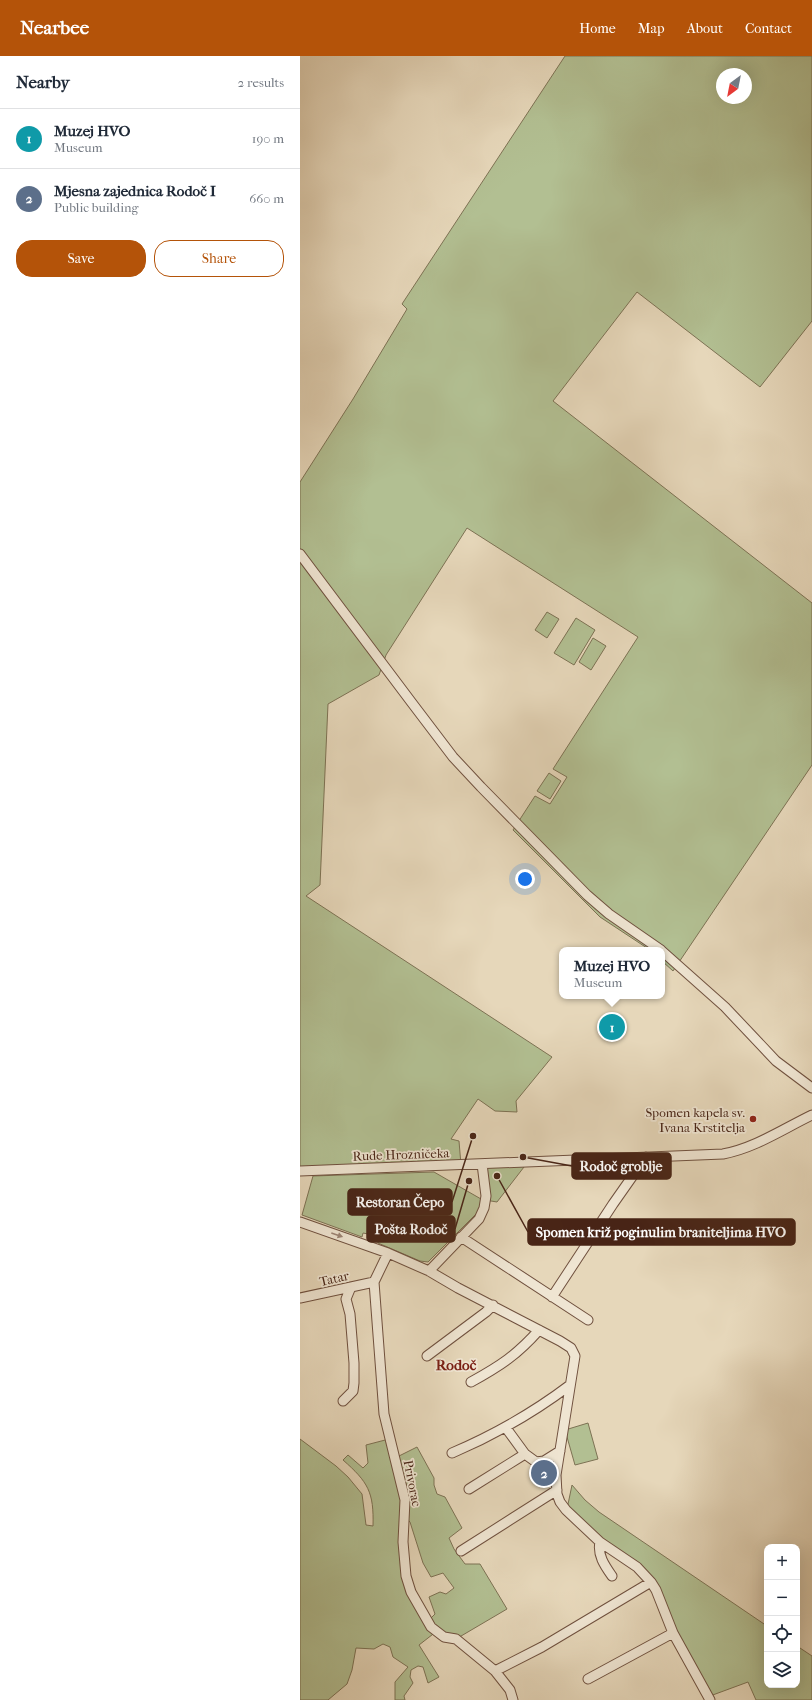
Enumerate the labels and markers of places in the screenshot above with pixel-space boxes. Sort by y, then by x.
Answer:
pin: 1 [599,1012,625,1042]
place label: Spomen kapela sv. Ivana Krstitelja [645,1105,746,1135]
marker: Spomen kapela sv. Ivana Krstitelja [748,1114,758,1124]
callout: Rodoč groblje [572,1153,671,1179]
callout: Restoran Čepo [348,1189,452,1215]
callout: Pošta Rodoč [367,1216,455,1242]
callout: Spomen križ poginulim braniteljima HVO [528,1219,795,1245]
pin: 2 [531,1458,557,1488]

